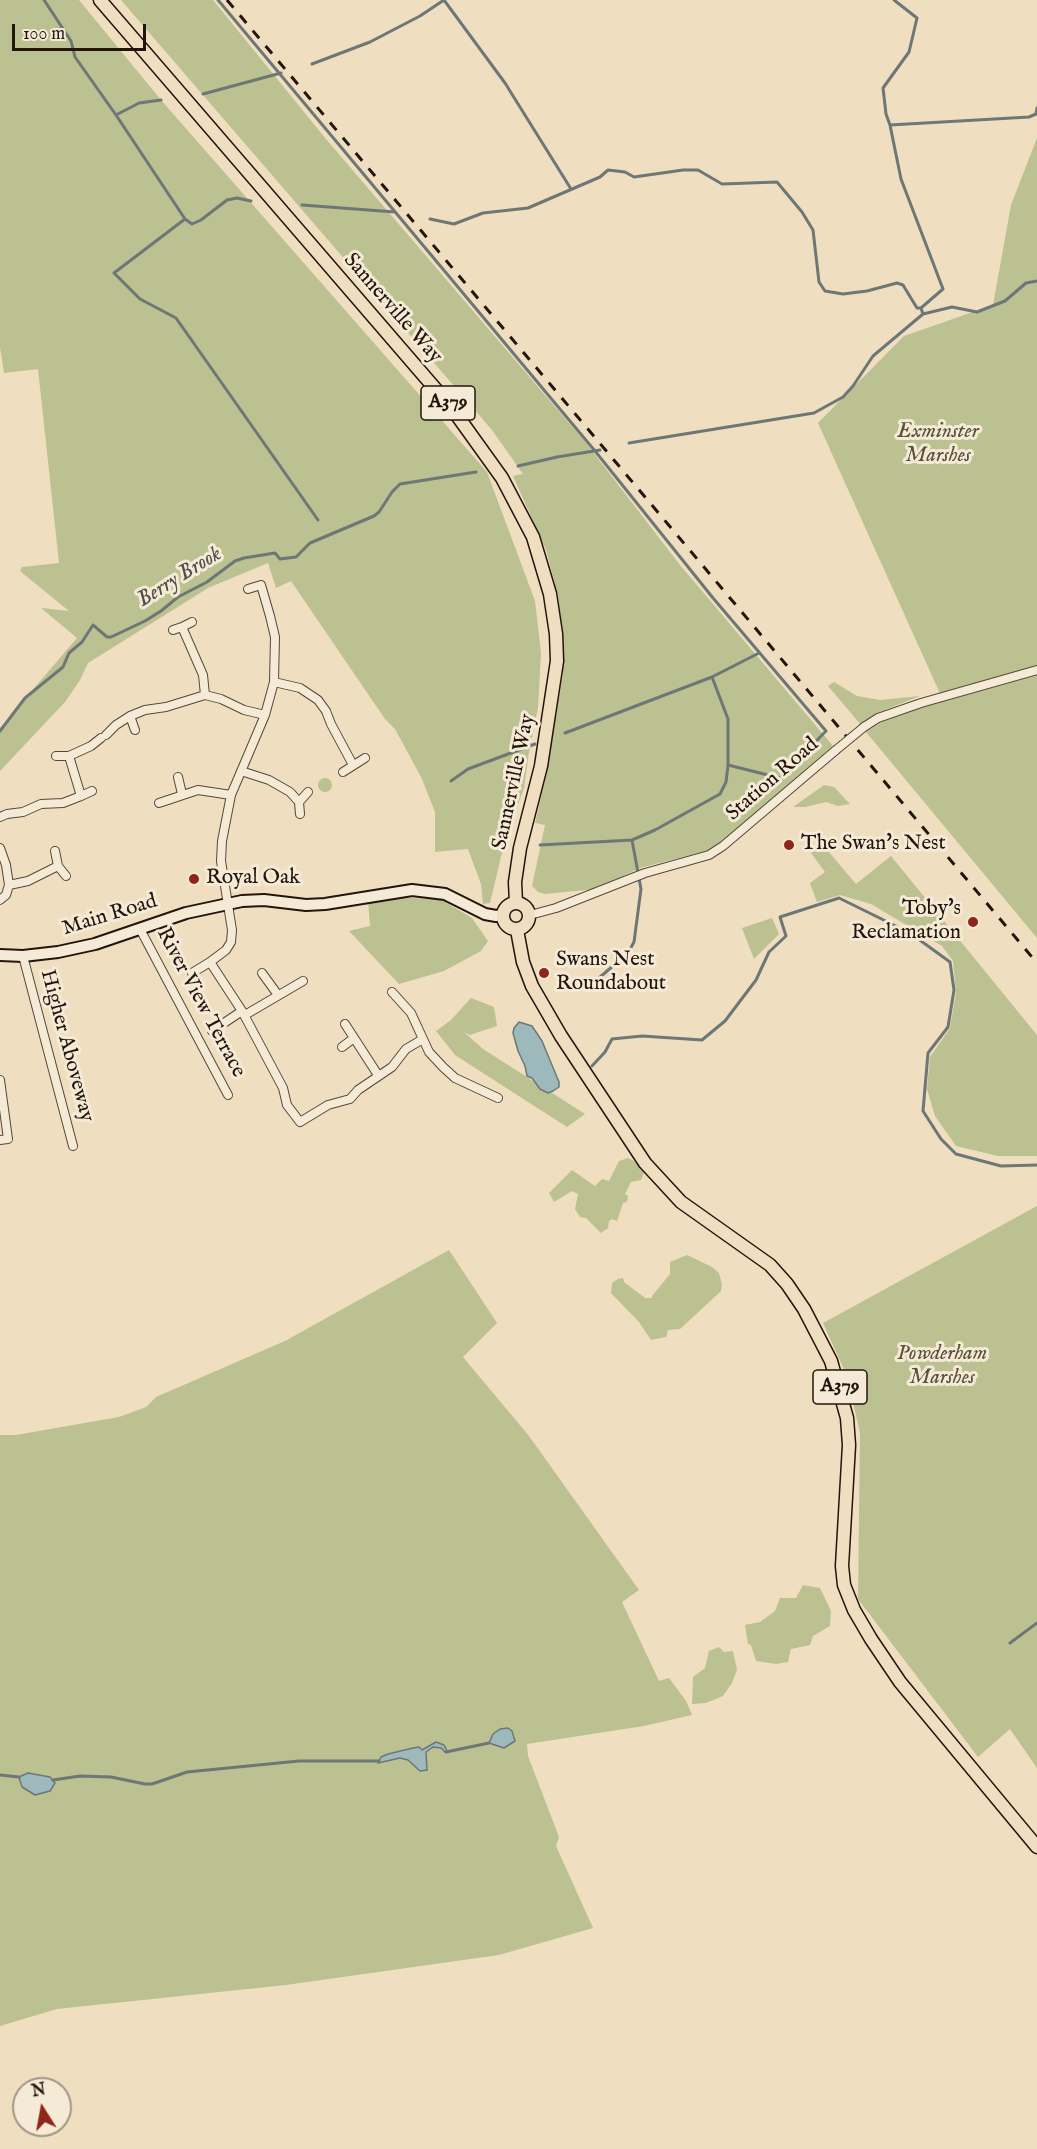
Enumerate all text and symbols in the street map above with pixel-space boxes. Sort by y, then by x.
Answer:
scale bar [15,12,148,50]
text: 100 m [23,23,65,46]
street label: Sannerville Way [337,249,447,369]
road number: A379 [421,386,475,420]
park label: Exminster Marshes [897,420,979,470]
water label: Berry Brook [133,542,227,614]
street label: Sannerville Way [488,712,542,852]
street label: Station Road [722,733,824,827]
place label: The Swan's Nest [801,832,946,858]
marker: The Swan's Nest [782,838,796,852]
place label: Royal Oak [206,866,300,892]
marker: Royal Oak [187,872,201,886]
street label: Main Road [60,890,160,942]
place label: Toby's Reclamation [851,897,961,947]
marker: Toby's Reclamation [966,915,980,929]
street label: River View Terrace [150,924,250,1082]
place label: Swans Nest Roundabout [556,948,666,998]
marker: Swans Nest Roundabout [537,966,551,980]
street label: Higher Aboveway [34,967,98,1125]
park label: Powderham Marshes [897,1342,987,1392]
road number: A379 [813,1370,867,1404]
north arrow [12,2077,72,2137]
text: N [30,2080,48,2102]

